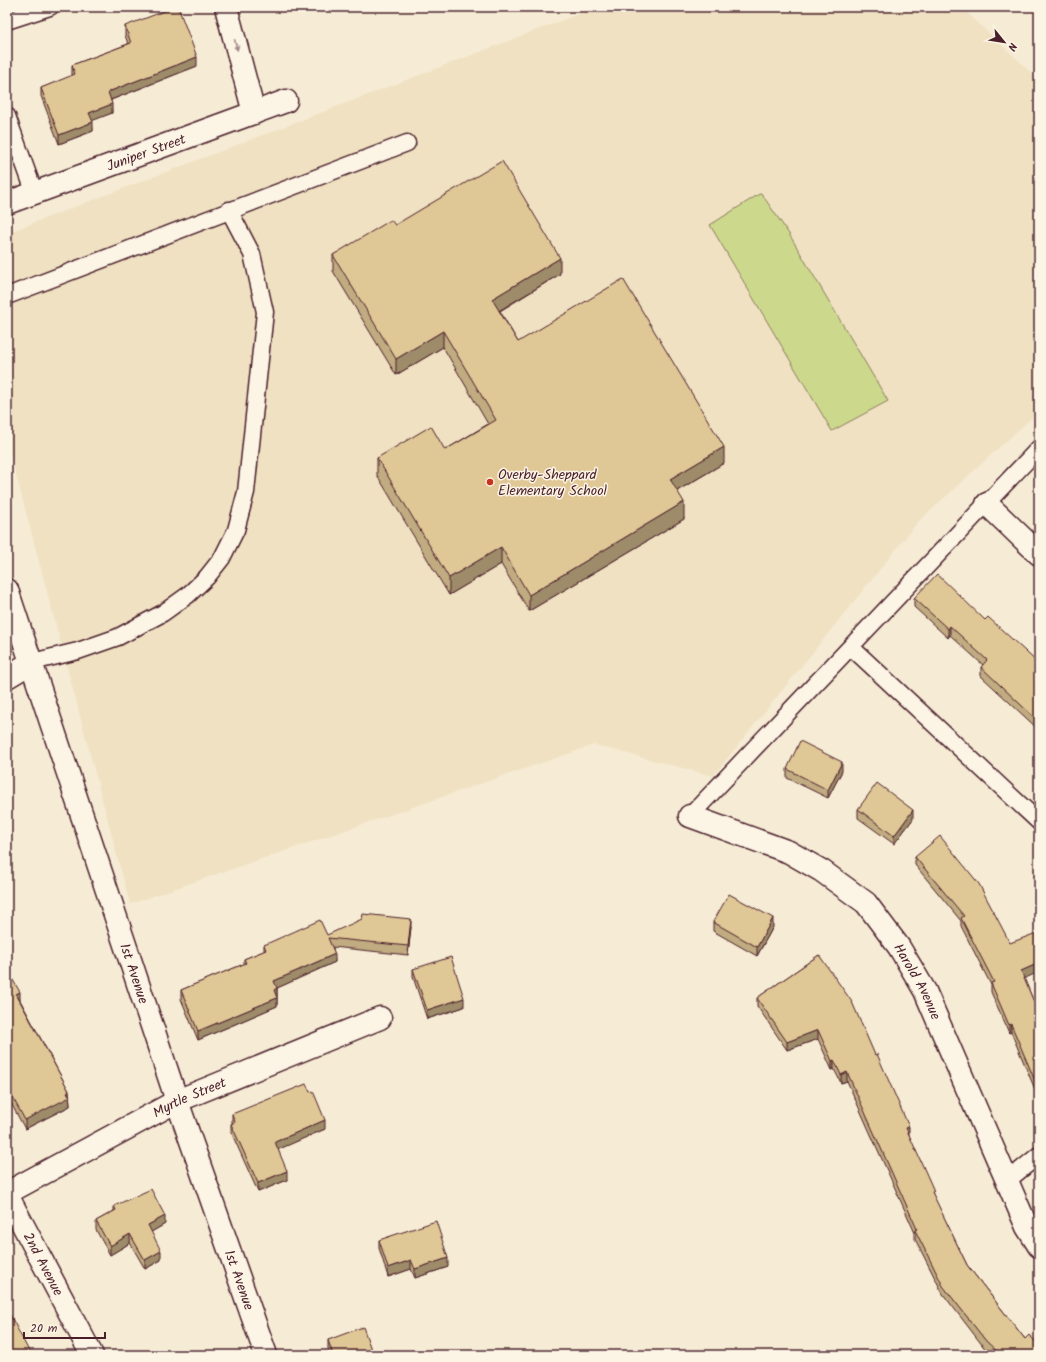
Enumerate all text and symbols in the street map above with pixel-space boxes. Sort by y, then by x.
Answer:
north arrow [984,22,1024,62]
one-way arrow [233,39,239,51]
text: N [1002,39,1021,54]
street label: Juniper Street [104,128,190,178]
place label: Overby-Sheppard Elementary School [498,464,607,502]
marker: Overby-Sheppard Elementary School [485,477,495,487]
street label: Harold Avenue [887,939,946,1024]
street label: 1st Avenue [113,940,154,1008]
street label: Myrtle Street [149,1072,230,1124]
street label: 2nd Avenue [17,1229,69,1301]
street label: 1st Avenue [218,1247,260,1314]
scale bar [24,1314,105,1340]
text: 20 m [30,1319,58,1338]

